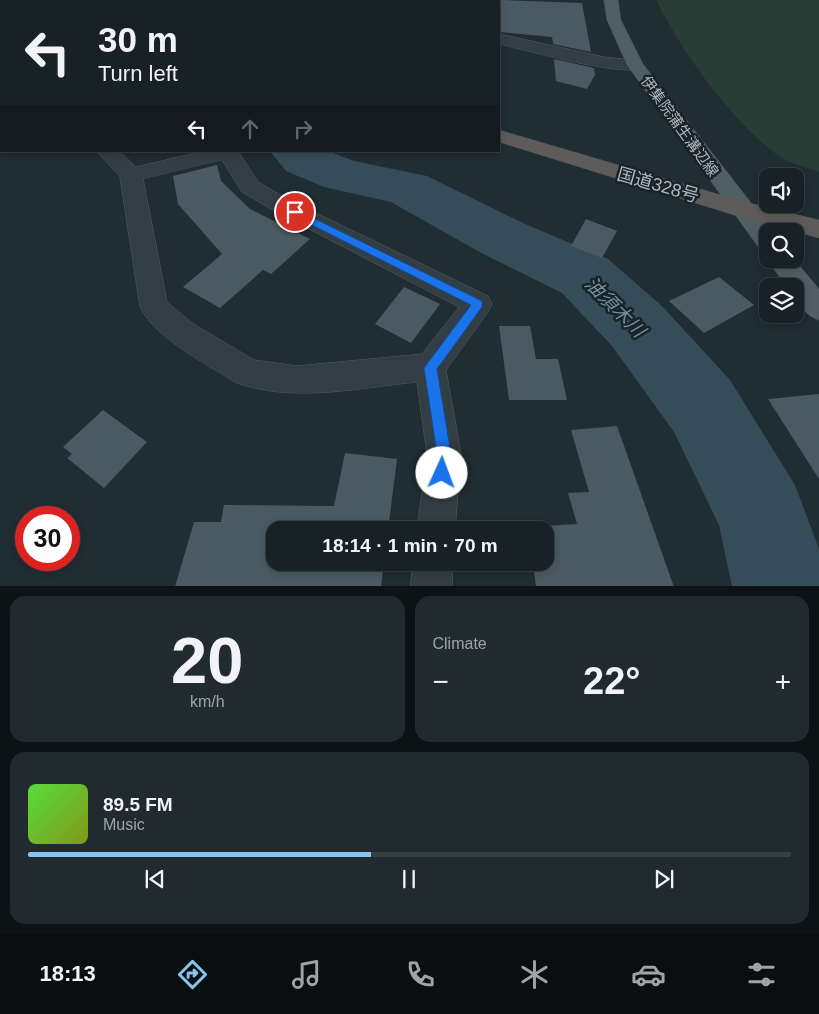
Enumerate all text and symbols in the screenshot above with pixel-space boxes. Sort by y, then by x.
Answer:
icon: left [15,20,80,85]
text: 30 m [98,20,178,59]
text: Turn left [98,61,178,86]
street label: 伊集院蒲生溝辺線 [638,72,722,180]
icon: left [183,115,211,143]
icon: ahead [236,115,264,143]
icon: right [289,115,317,143]
street label: 国道328号 [615,164,701,206]
map controls [759,168,804,323]
button: sound [759,168,804,213]
pin [274,191,316,233]
icon: arrive [281,198,309,226]
button: search [759,223,804,268]
water label: 油須木川 [581,273,651,343]
button: layers [759,278,804,323]
position arrow [415,446,467,498]
speed limit sign: 30 [15,506,80,571]
text: 18:14 · 1 min · 70 m [322,535,498,556]
text: 20 [171,624,243,697]
text: Climate [433,635,487,652]
text: 22° [583,660,640,702]
text: − [433,666,449,697]
text: + [775,666,791,697]
text: km/h [190,693,225,710]
text: 89.5 FM [103,794,173,815]
text: Music [103,816,145,833]
icon: previous [141,865,169,893]
icon: pause [395,865,423,893]
icon: next [650,865,678,893]
icon: directions [175,957,210,992]
icon: music [289,957,324,992]
icon: phone [403,957,438,992]
icon: climate [517,957,552,992]
icon: car [631,957,666,992]
icon: filters [744,957,779,992]
text: 18:13 [39,961,96,986]

